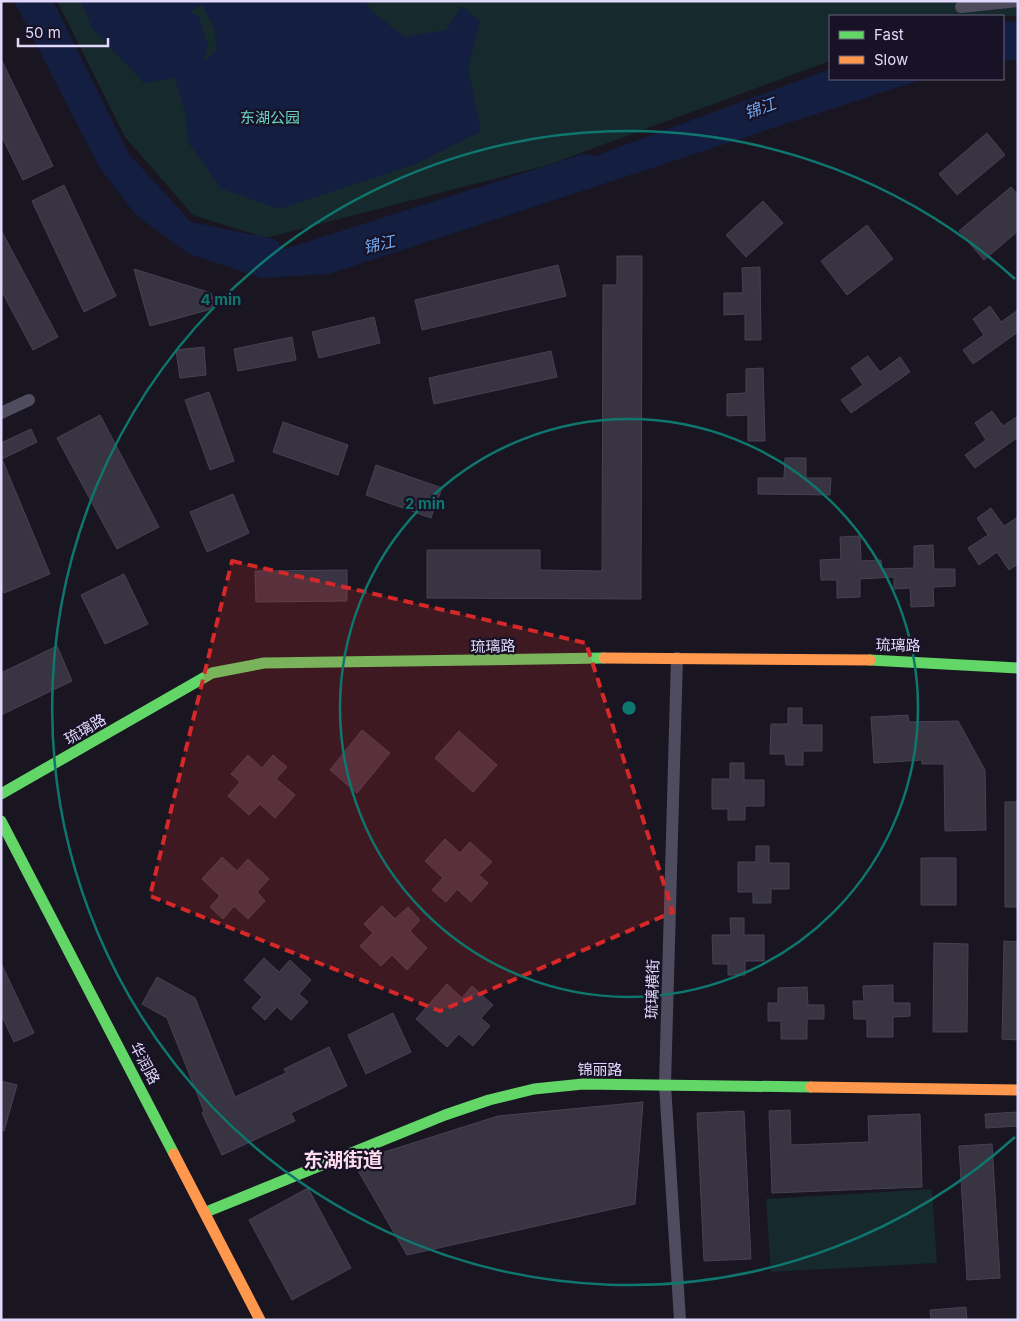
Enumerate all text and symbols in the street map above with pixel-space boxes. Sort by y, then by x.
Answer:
scale bar [18,15,108,47]
legend [829,15,1004,80]
text: 50 m [25,23,61,42]
text: Fast [874,25,904,44]
text: Slow [874,50,908,69]
water label: 锦江 [742,92,780,123]
park label: 东湖公园 [240,108,300,127]
water label: 锦江 [361,230,399,257]
text: 4 min [201,290,241,309]
text: 2 min [405,494,445,513]
street label: 琉璃路 [875,635,921,655]
street label: 琉璃路 [470,636,516,656]
centre of rings [620,699,638,717]
street label: 琉璃路 [61,710,109,748]
street label: 琉璃横街 [641,959,663,1019]
street label: 华润路 [126,1039,164,1087]
street label: 锦丽路 [577,1060,623,1079]
district label: 东湖街道 [303,1148,383,1172]

